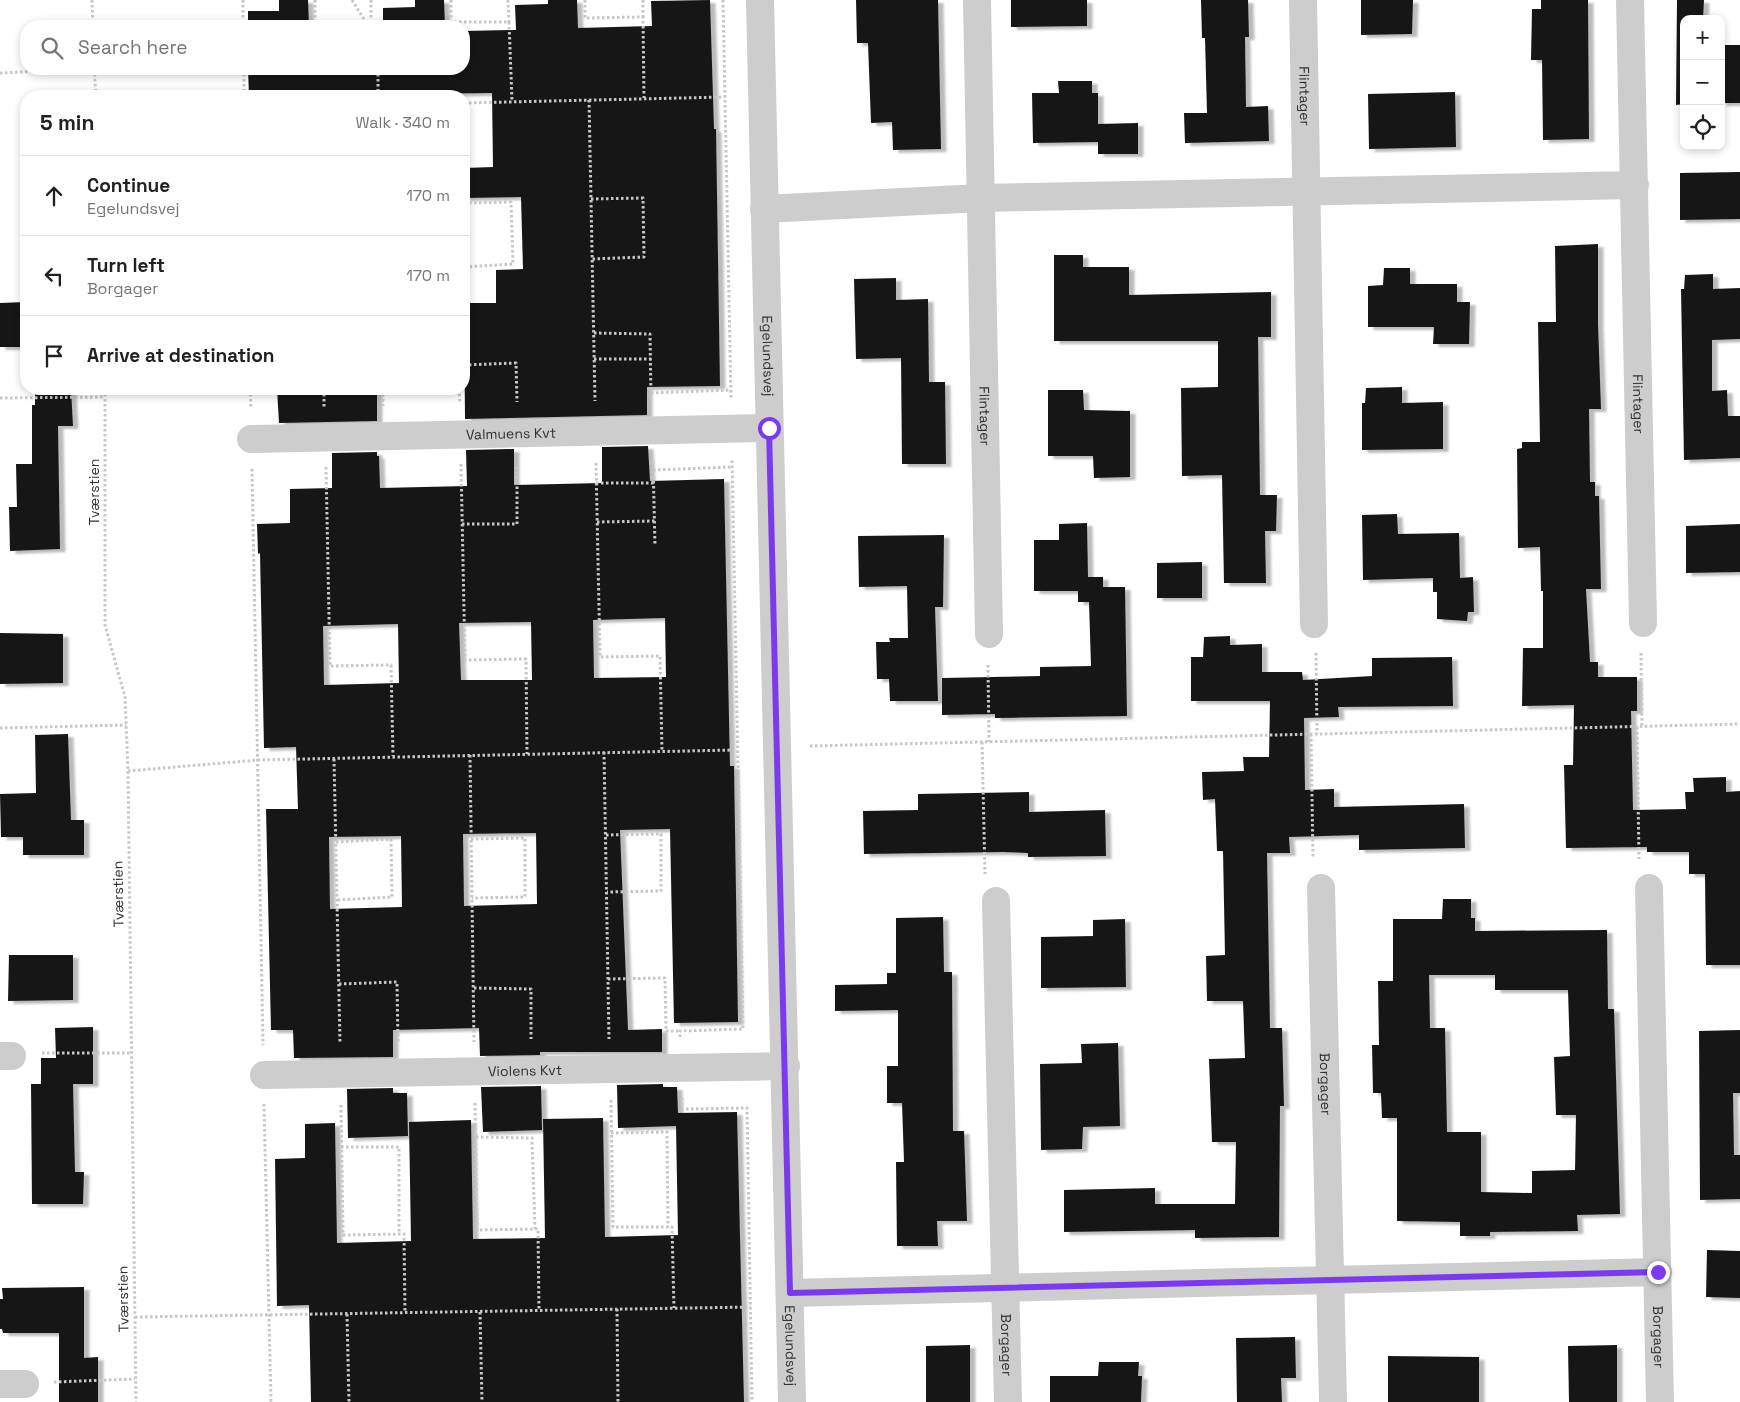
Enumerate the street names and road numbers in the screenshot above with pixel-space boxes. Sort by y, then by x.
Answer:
street label: Flintager [1295,66,1314,126]
street label: Egelundsvej [758,315,778,397]
street label: Flintager [1629,374,1648,434]
street label: Flintager [975,386,994,446]
street label: Valmuens Kvt [466,424,556,443]
street label: Tværstien [85,459,103,525]
street label: Tværstien [108,861,128,927]
street label: Borgager [1316,1053,1335,1115]
street label: Violens Kvt [488,1061,562,1080]
street label: Tværstien [113,1266,133,1332]
street label: Egelundsvej [781,1305,801,1386]
street label: Borgager [1649,1306,1668,1368]
street label: Borgager [997,1313,1016,1376]

